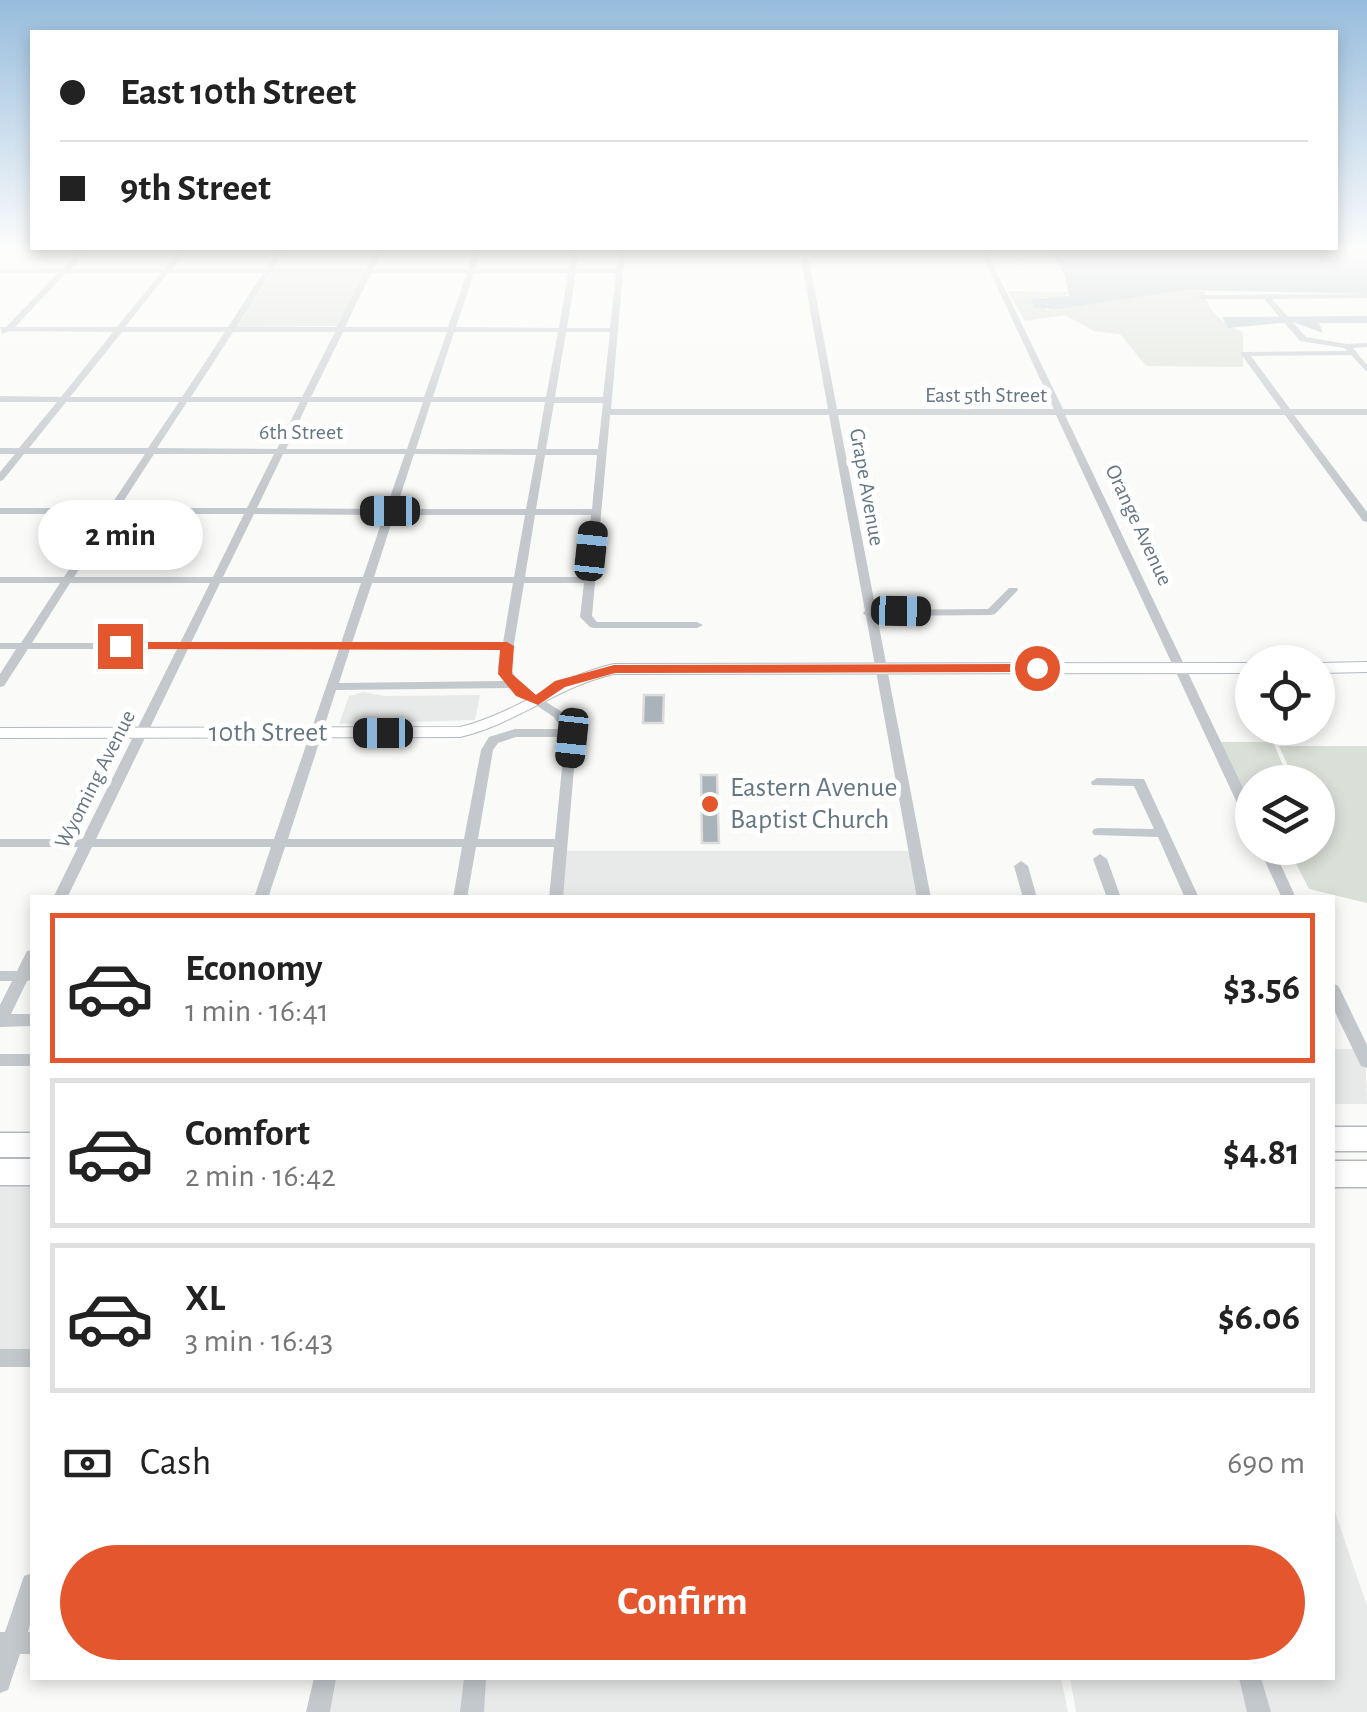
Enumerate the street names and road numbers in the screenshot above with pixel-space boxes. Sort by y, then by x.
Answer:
street label: East 5th Street [925,384,1047,406]
street label: 6th Street [259,421,343,443]
street label: Grape Avenue [846,427,888,547]
street label: Orange Avenue [1101,461,1177,589]
street label: Wyoming Avenue [51,706,139,852]
street label: 10th Street [209,719,327,747]

